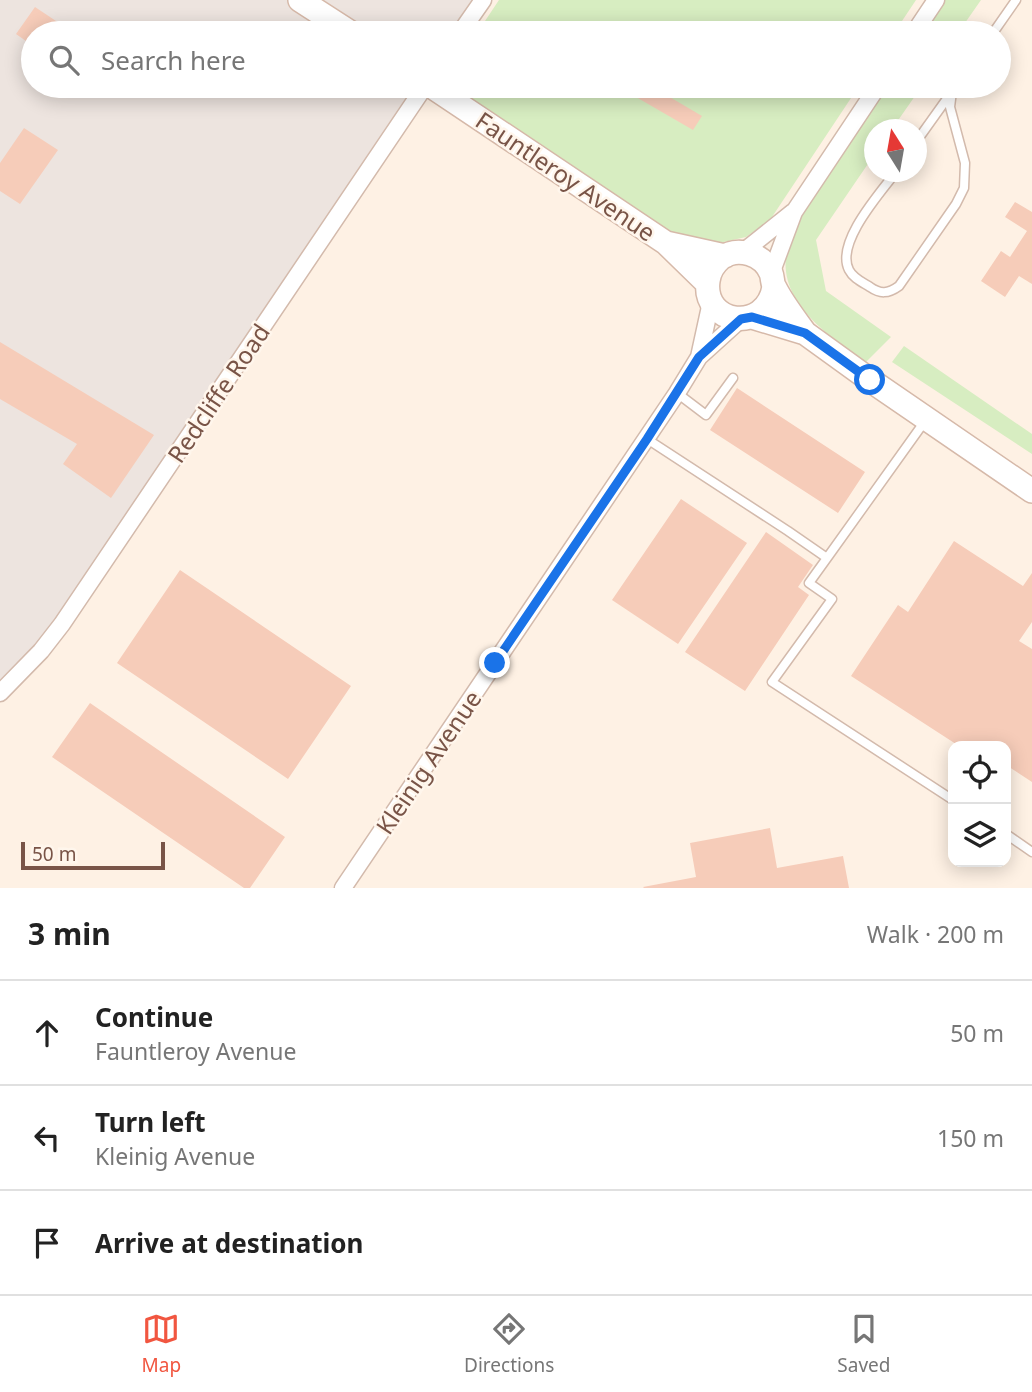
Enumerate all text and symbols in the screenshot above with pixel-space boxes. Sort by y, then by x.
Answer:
search box [21,21,1011,98]
icon: search [45,41,83,79]
text: Search here [101,42,246,78]
street label: Fauntleroy Avenue [470,104,662,248]
north arrow [864,119,927,182]
street label: Redcliffe Road [159,317,277,469]
route start [854,364,885,395]
route end [479,647,510,678]
street label: Kleinig Avenue [368,684,488,840]
map controls [948,741,1011,867]
button: locate [948,741,1011,804]
button: layers [948,804,1011,867]
scale bar [21,839,164,871]
text: 50 m [32,841,76,867]
text: 3 min [28,913,111,954]
text: Walk · 200 m [867,918,1004,950]
text: Continue [95,999,213,1035]
icon: ahead [28,1014,66,1052]
text: 50 m [950,1017,1004,1049]
text: Fauntleroy Avenue [95,1035,296,1067]
text: Turn left [95,1104,206,1140]
icon: left [28,1119,66,1157]
text: 150 m [937,1122,1004,1154]
text: Kleinig Avenue [95,1140,255,1172]
icon: arrive [28,1224,66,1262]
text: Arrive at destination [95,1225,364,1261]
tab: Map [142,1310,181,1378]
tab: Directions [464,1310,554,1378]
tab: Saved [837,1310,890,1378]

